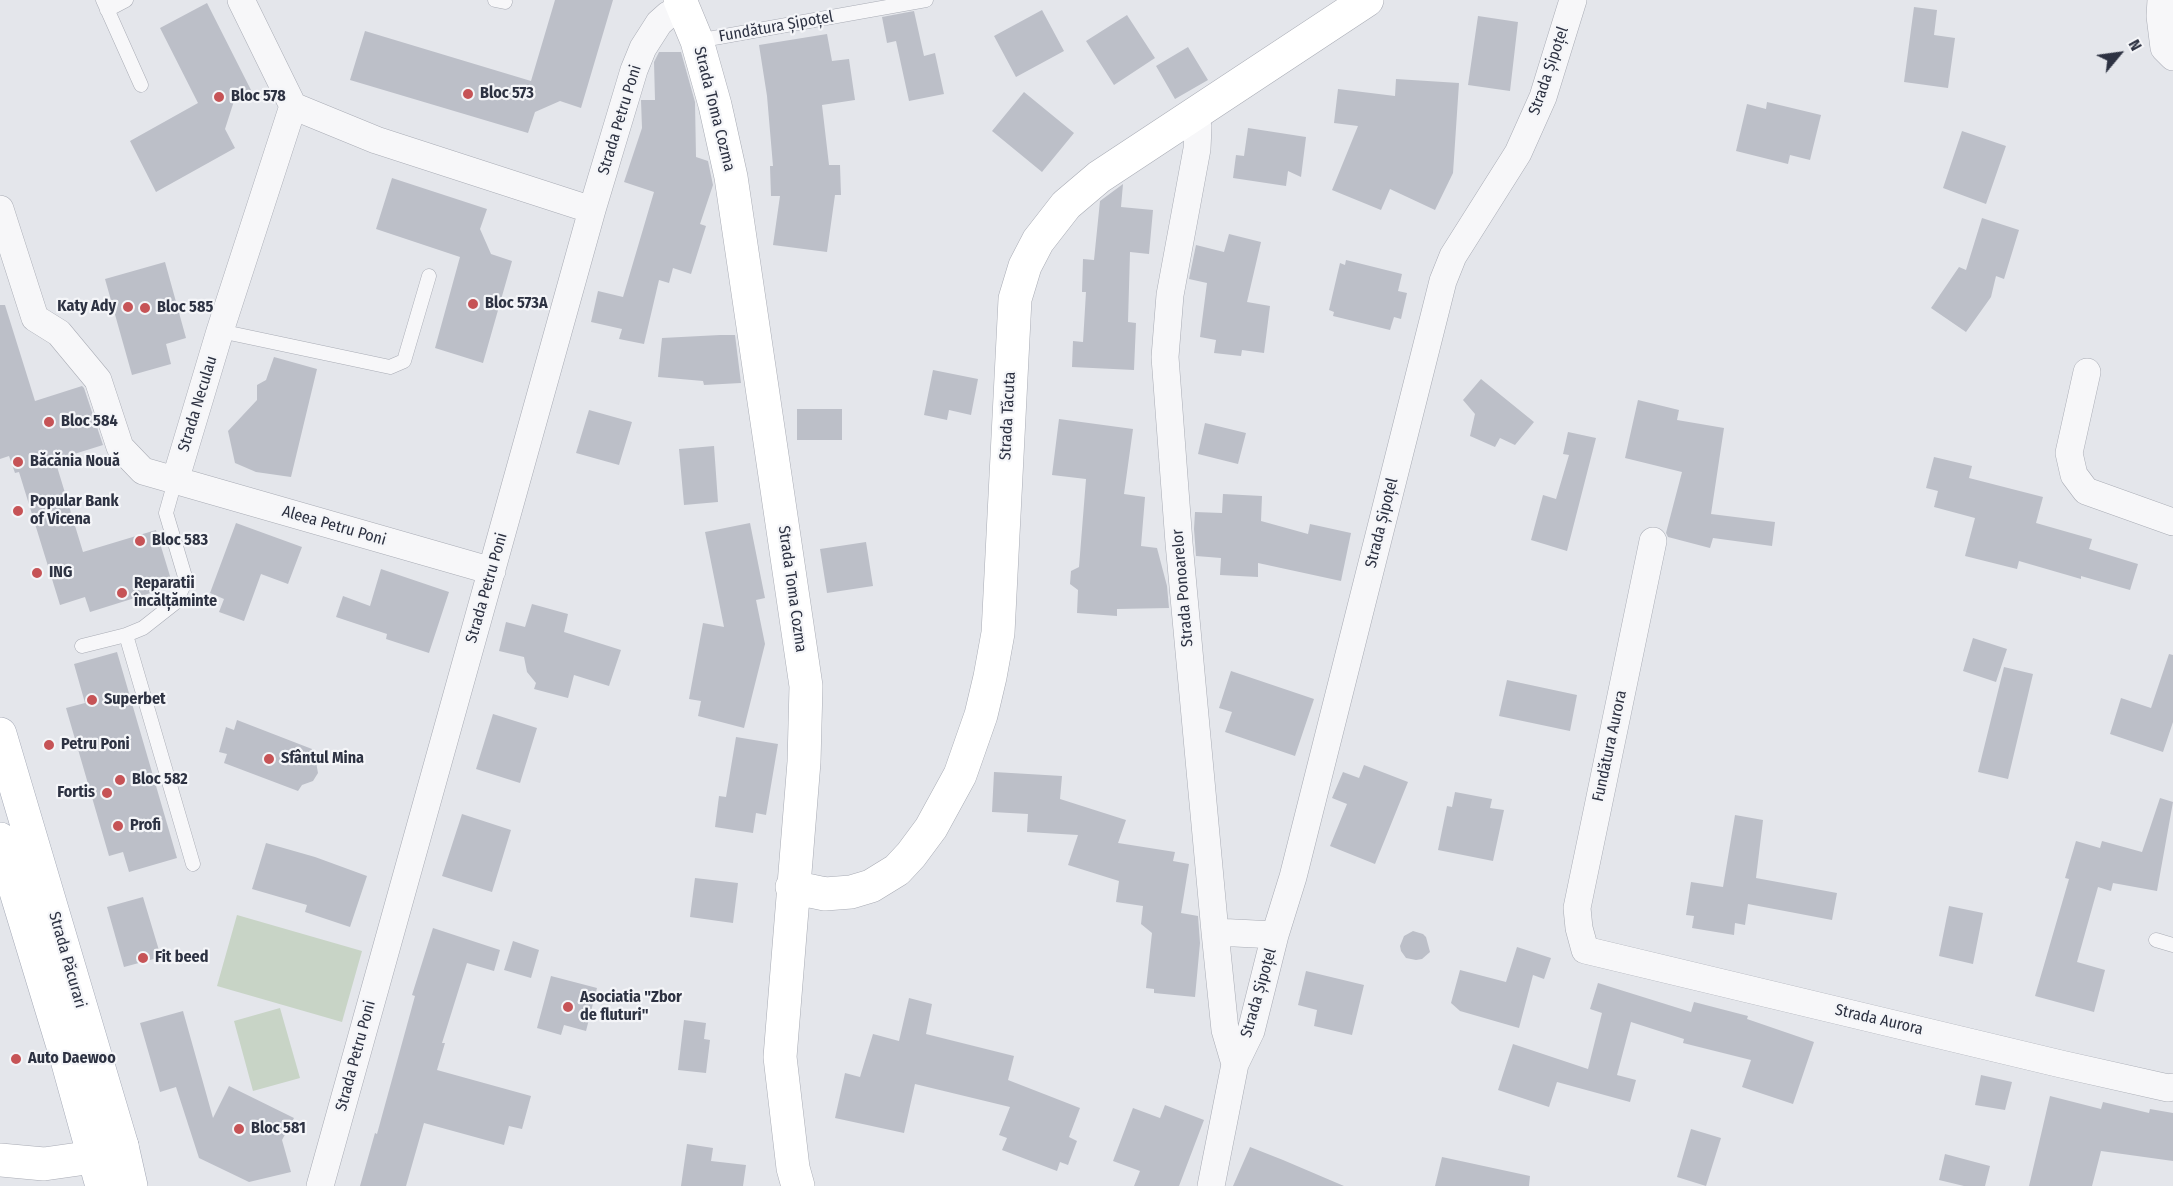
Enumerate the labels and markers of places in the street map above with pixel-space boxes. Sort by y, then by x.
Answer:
place label: Bloc 573 [480,84,534,104]
place label: Bloc 578 [231,87,286,107]
marker: Bloc 573 [461,87,475,101]
marker: Bloc 578 [212,90,226,104]
place label: Bloc 573A [485,294,548,314]
place label: Katy Ady [57,297,116,317]
marker: Bloc 573A [466,297,480,311]
place label: Bloc 585 [157,298,213,318]
marker: Katy Ady [121,300,135,314]
marker: Bloc 585 [138,301,152,315]
place label: Bloc 584 [61,412,118,432]
marker: Bloc 584 [42,415,56,429]
place label: Băcănia Nouă [30,452,120,472]
marker: Băcănia Nouă [11,455,25,469]
place label: Popular Bank of Vicena [30,492,119,530]
marker: Popular Bank of Vicena [11,504,25,518]
place label: Bloc 583 [152,531,208,551]
marker: Bloc 583 [133,534,147,548]
place label: ING [49,563,72,583]
marker: ING [30,566,44,580]
place label: Reparatii încălțăminte [134,574,217,612]
marker: Reparatii încălțăminte [115,586,129,600]
place label: Superbet [104,690,166,710]
marker: Superbet [85,693,99,707]
place label: Petru Poni [61,735,130,755]
marker: Petru Poni [42,738,56,752]
place label: Sfântul Mina [281,749,364,769]
marker: Sfântul Mina [262,752,276,766]
place label: Bloc 582 [132,770,188,790]
marker: Bloc 582 [113,773,127,787]
place label: Fortis [57,783,95,803]
marker: Fortis [100,786,114,800]
place label: Profi [130,816,161,836]
marker: Profi [111,819,125,833]
place label: Fit beed [155,948,208,968]
marker: Fit beed [136,951,150,965]
place label: Asociatia "Zbor de fluturi" [580,988,682,1026]
marker: Asociatia "Zbor de fluturi" [561,1000,575,1014]
place label: Auto Daewoo [28,1049,116,1069]
marker: Auto Daewoo [9,1052,23,1066]
place label: Bloc 581 [251,1119,306,1139]
marker: Bloc 581 [232,1122,246,1136]

